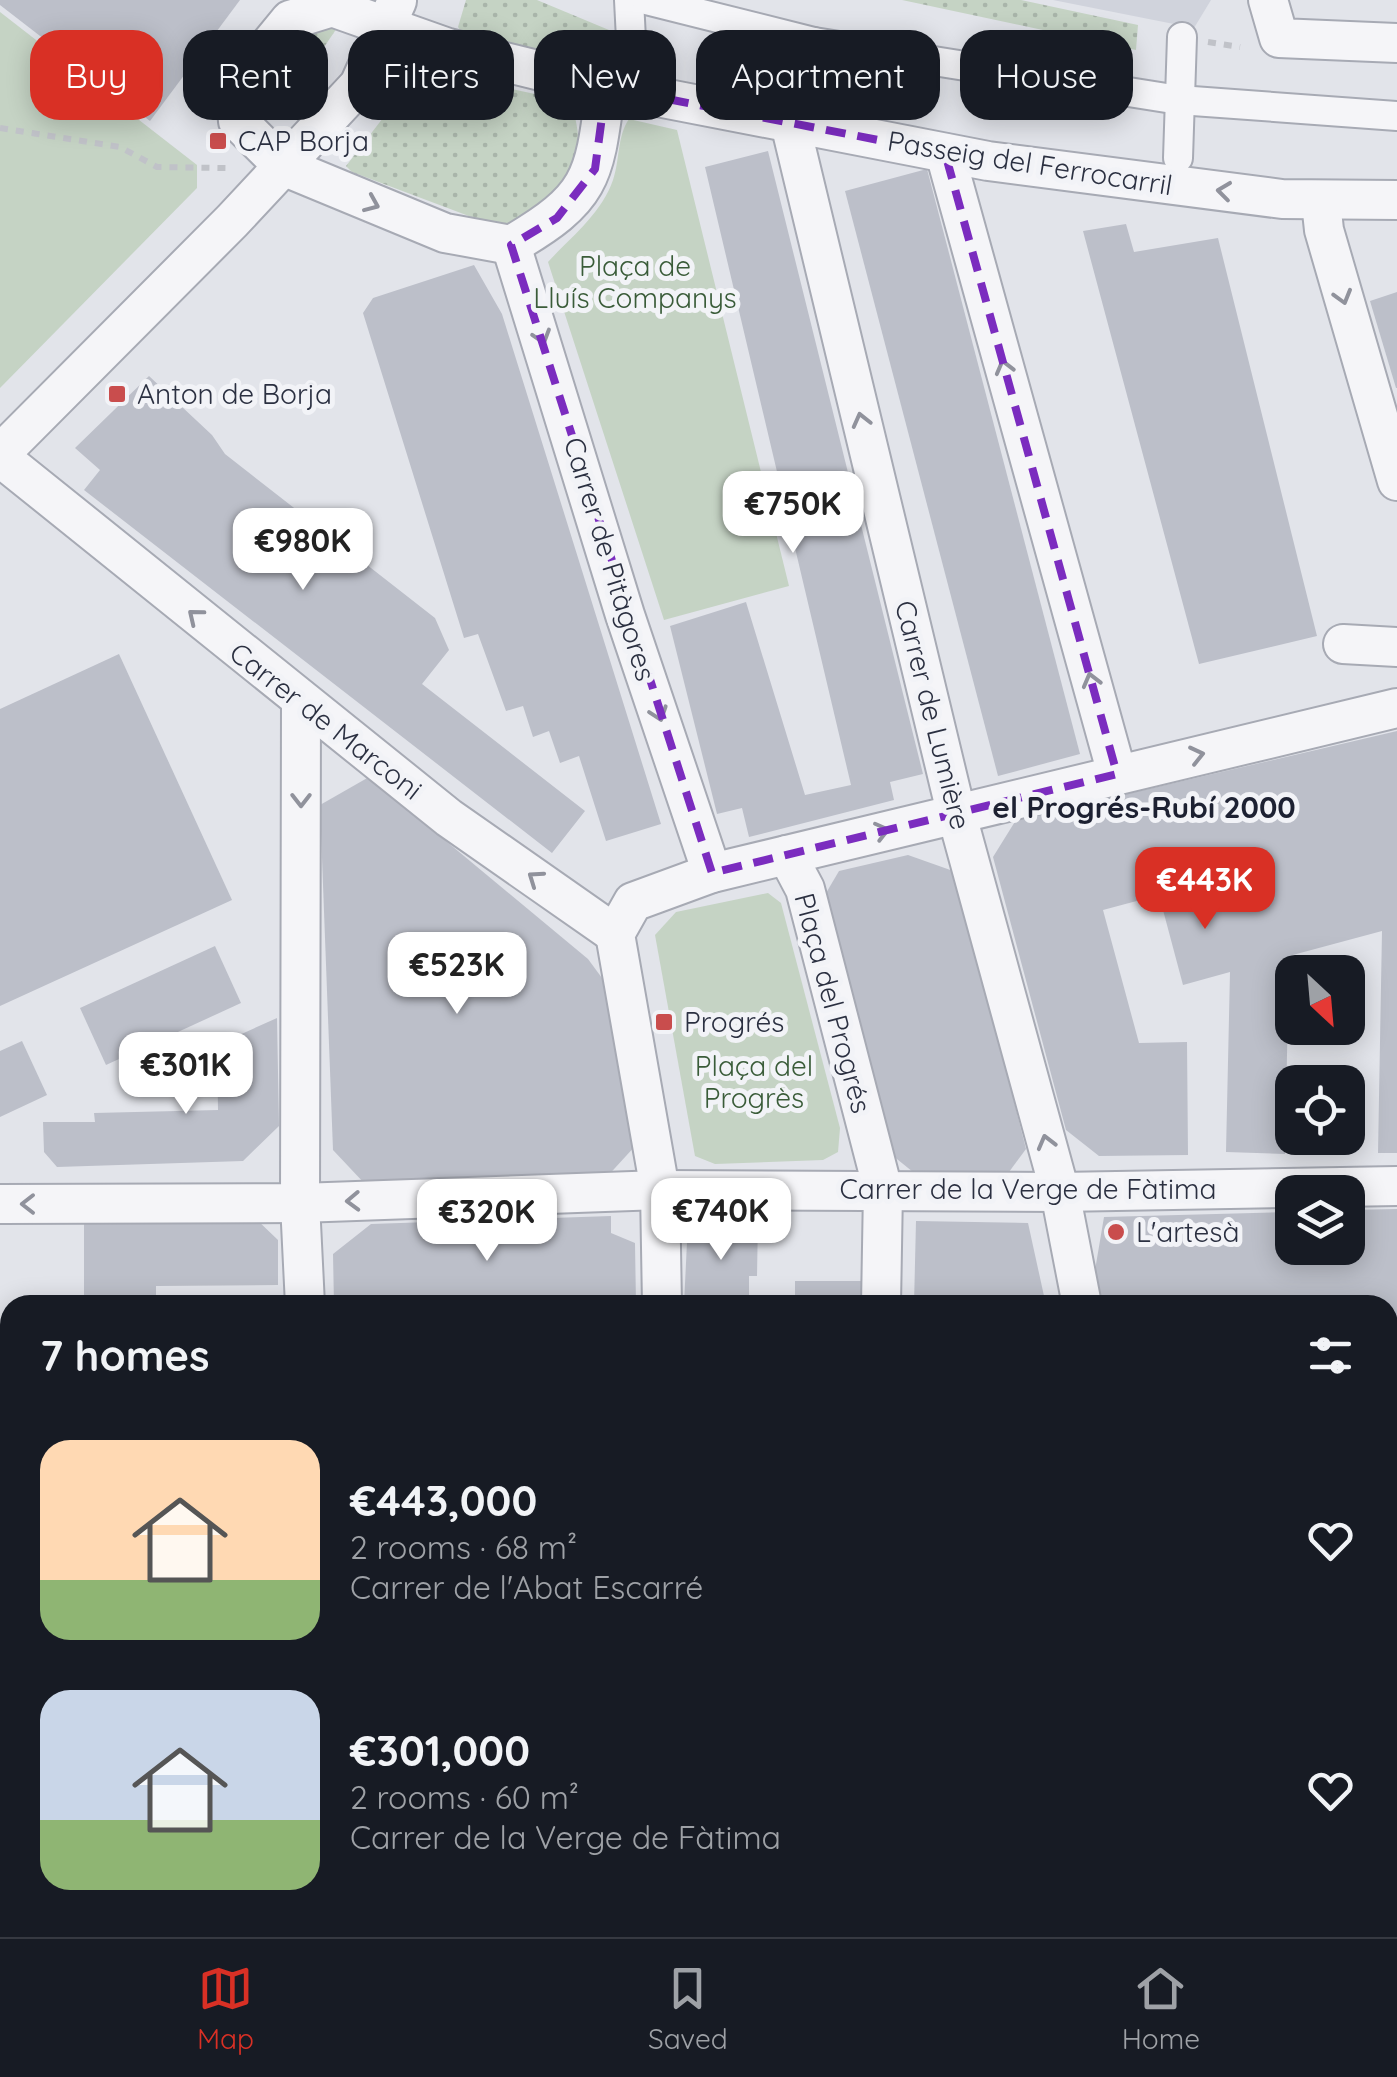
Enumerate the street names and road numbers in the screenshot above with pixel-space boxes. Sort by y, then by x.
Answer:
street label: Passeig del Ferrocarril [885,123,1175,202]
street label: Carrer de Pitàgores [557,433,664,685]
street label: Carrer de Lumière [888,597,979,833]
street label: Carrer de Marconi [223,635,430,807]
street label: Plaça del Progrés [787,889,880,1117]
street label: Carrer de la Verge de Fàtima [839,1171,1217,1206]

